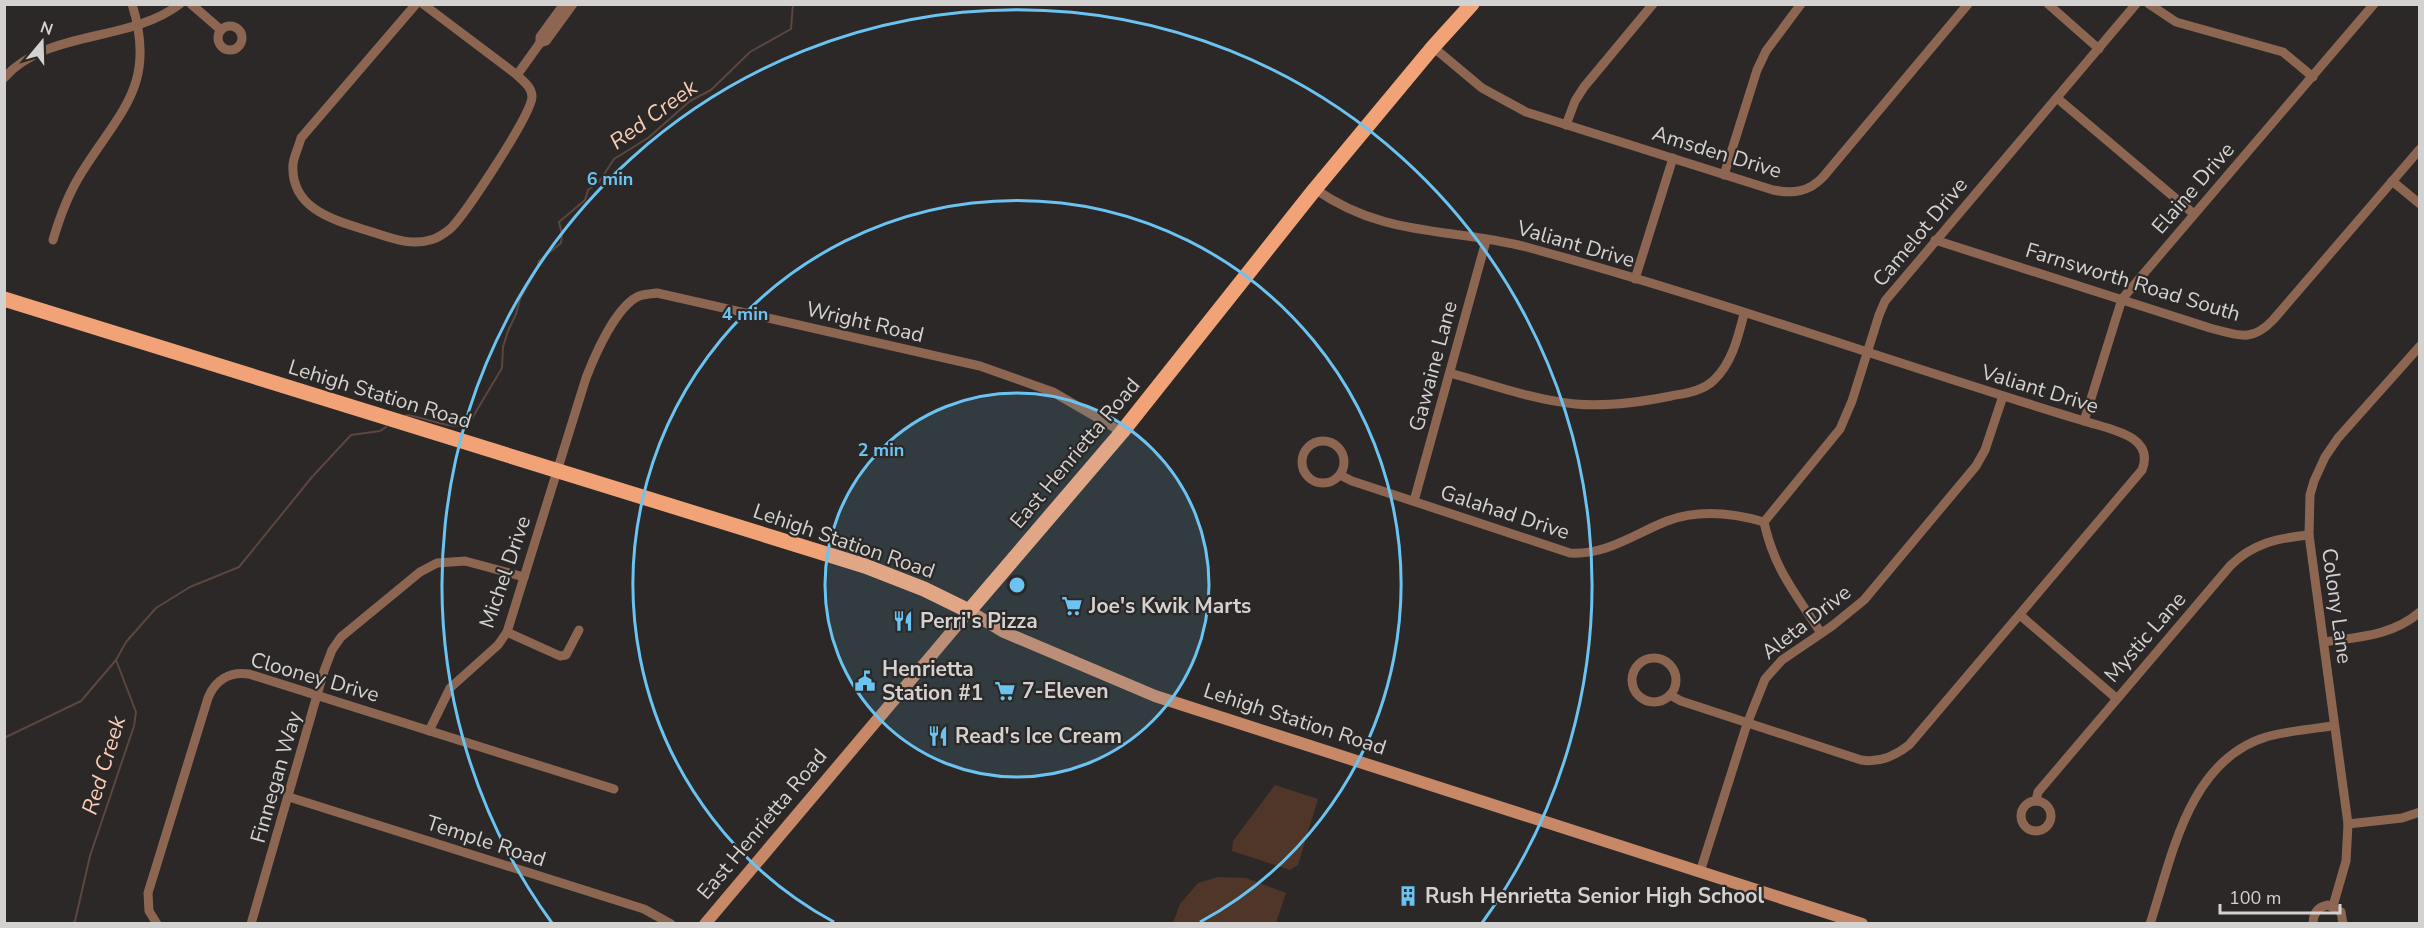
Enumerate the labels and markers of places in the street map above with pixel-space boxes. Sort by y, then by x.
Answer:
centre of rings [1007,575,1027,595]
place label: Joe's Kwik Marts [1088,592,1251,620]
supermarket icon: Joe's Kwik Marts [1060,594,1084,618]
place label: Perri's Pizza [920,607,1038,635]
restaurant icon: Perri's Pizza [891,609,915,633]
place label: Henrietta Station #1 [882,655,983,707]
public building icon: Henrietta Station #1 [853,669,877,693]
place label: 7-Eleven [1022,677,1109,705]
supermarket icon: 7-Eleven [993,679,1017,703]
place label: Read's Ice Cream [955,722,1122,750]
restaurant icon: Read's Ice Cream [926,724,950,748]
place label: Rush Henrietta Senior High School [1425,882,1764,910]
building icon: Rush Henrietta Senior High School [1396,884,1420,908]

